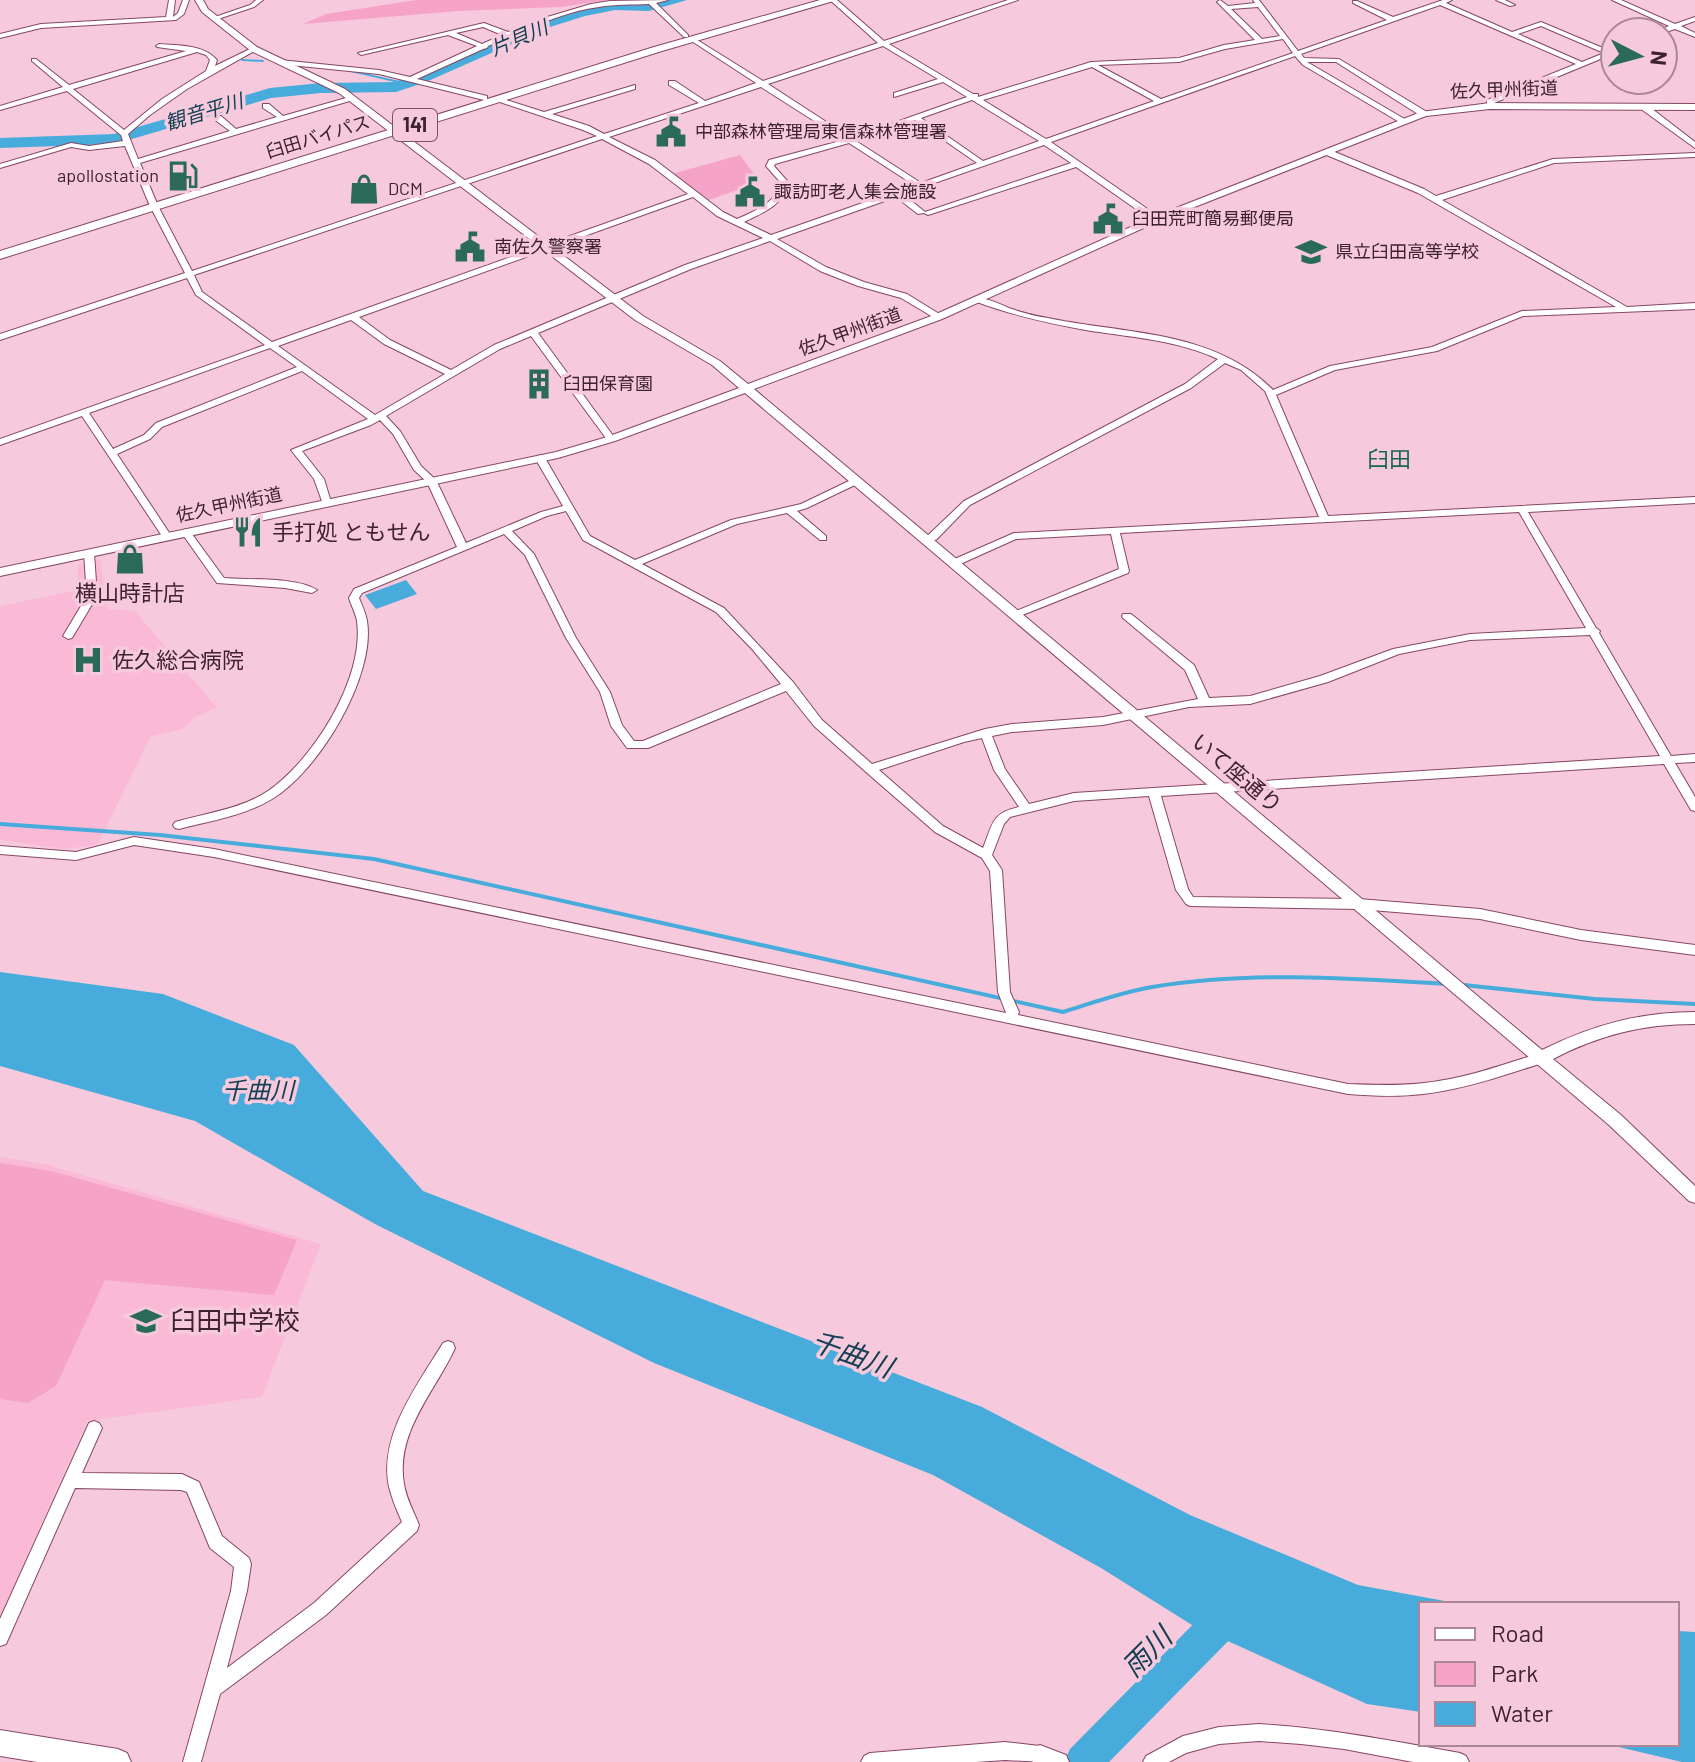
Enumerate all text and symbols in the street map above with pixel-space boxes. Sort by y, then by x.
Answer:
water label: 片貝川 [486,14,553,60]
north arrow [1599,16,1679,96]
text: N [1646,50,1674,67]
street label: 佐久甲州街道 [1450,76,1558,102]
water label: 観音平川 [162,87,247,134]
road number: 141 [393,109,437,141]
street label: 臼田バイパス [263,110,372,162]
public building icon: 中部森林管理局東信森林管理署 [654,115,688,149]
place label: 中部森林管理局東信森林管理署 [695,120,947,142]
fuel station icon: apollostation [166,159,200,193]
place label: apollostation [57,164,159,186]
shop icon: DCM [347,172,381,206]
public building icon: 諏訪町老人集会施設 [733,175,767,209]
place label: DCM [388,177,423,199]
place label: 諏訪町老人集会施設 [774,180,936,202]
public building icon: 臼田荒町簡易郵便局 [1091,202,1125,236]
place label: 臼田荒町簡易郵便局 [1132,207,1294,229]
public building icon: 南佐久警察署 [453,230,487,264]
place label: 南佐久警察署 [494,235,602,257]
school or university icon: 県立臼田高等学校 [1294,235,1328,269]
place label: 県立臼田高等学校 [1335,240,1479,262]
street label: 佐久甲州街道 [795,302,904,360]
building icon: 臼田保育園 [522,367,556,401]
place label: 臼田保育園 [563,372,653,394]
district label: 臼田 [1367,445,1411,471]
street label: 佐久甲州街道 [174,482,284,526]
restaurant icon: 手打処 ともせん [231,515,265,549]
place label: 手打処 ともせん [272,518,430,544]
shop icon: 横山時計店 [113,542,147,576]
place label: 横山時計店 [75,579,185,605]
hospital icon: 佐久総合病院 [71,643,105,677]
place label: 佐久総合病院 [112,646,244,672]
street label: いて座通り [1187,727,1288,817]
water label: 千曲川 [222,1075,297,1104]
school or university icon: 臼田中学校 [129,1304,163,1338]
place label: 臼田中学校 [170,1304,300,1335]
water label: 千曲川 [807,1323,900,1384]
legend [1419,1602,1679,1746]
water label: 雨川 [1114,1617,1180,1683]
text: Road [1491,1618,1544,1647]
text: Park [1491,1658,1538,1687]
text: Water [1491,1698,1553,1727]

